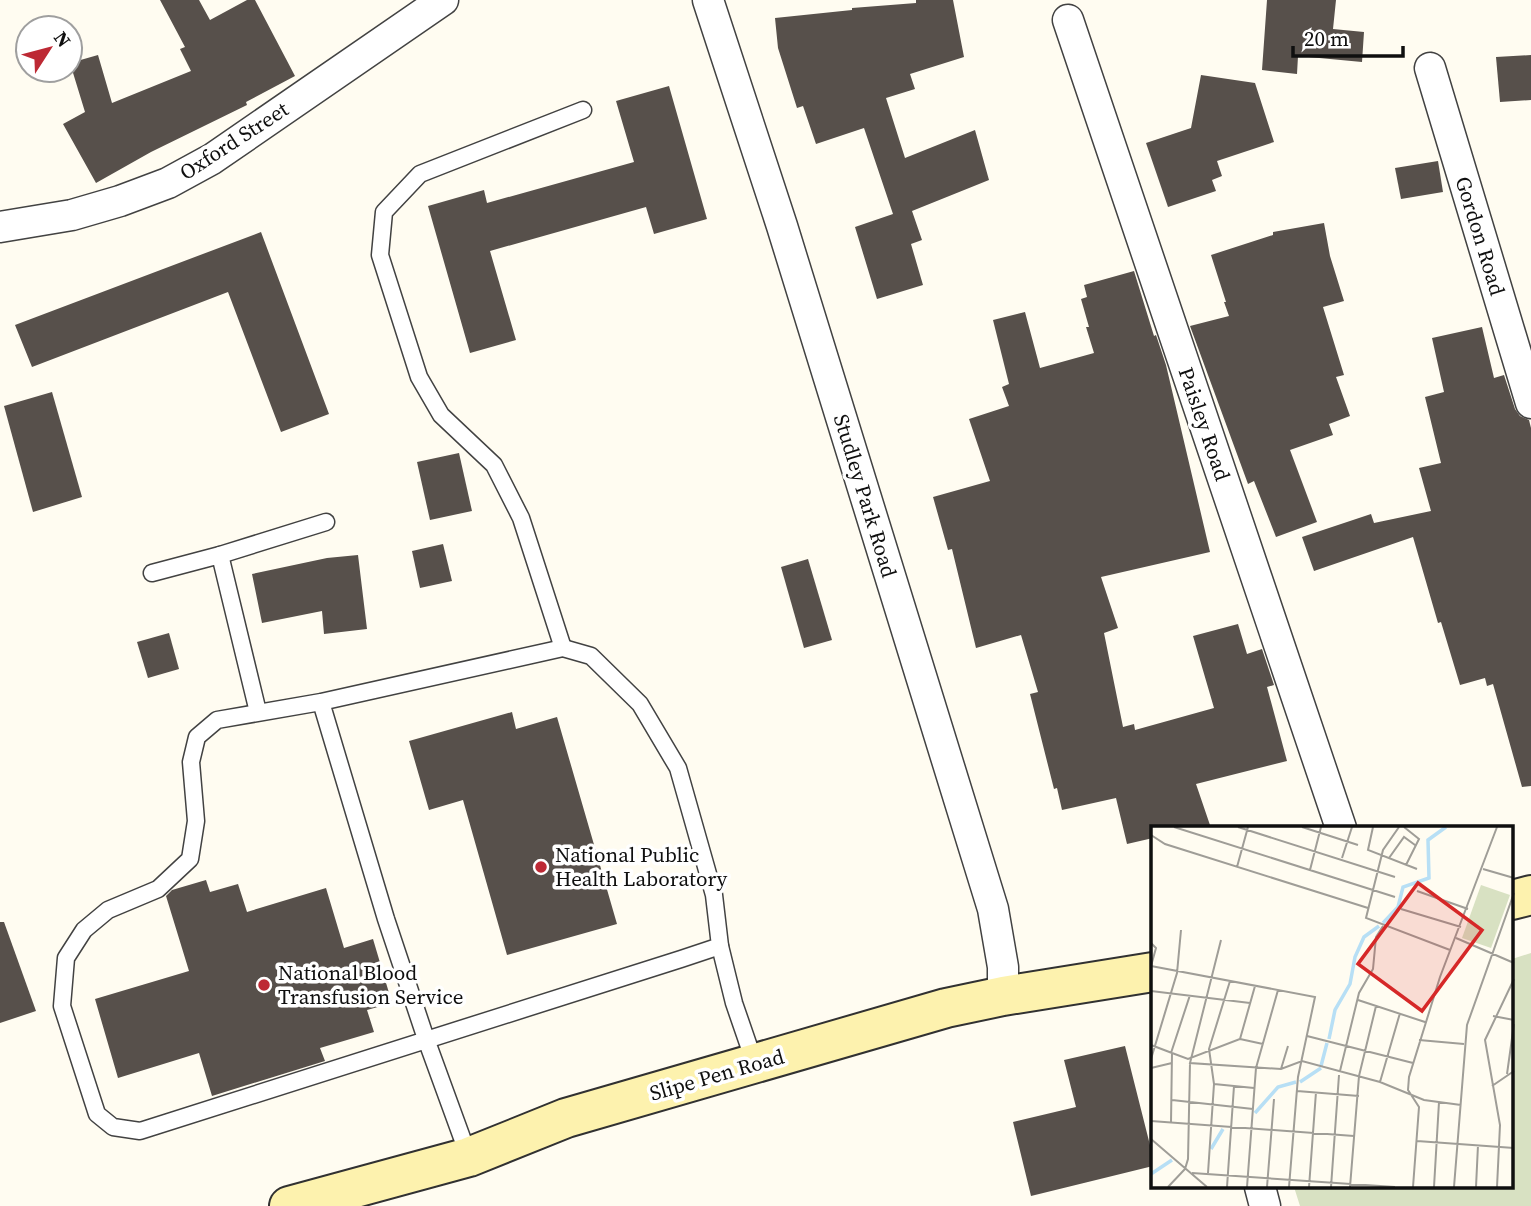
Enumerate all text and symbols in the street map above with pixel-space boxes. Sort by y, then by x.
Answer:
north arrow [14,14,84,84]
scale bar [1293,14,1403,58]
text: 20 m [1304,24,1349,53]
text: N [48,26,77,52]
street label: Oxford Street [174,94,294,187]
street label: Gordon Road [1449,173,1512,299]
street label: Paisley Road [1172,363,1237,485]
street label: Studley Park Road [827,411,904,581]
inset map [1151,826,1514,1188]
place label: National Public Health Laboratory [555,840,728,893]
marker: National Public Health Laboratory [533,859,549,875]
place label: National Blood Transfusion Service [278,958,463,1011]
marker: National Blood Transfusion Service [256,977,272,993]
street label: Slipe Pen Road [646,1041,788,1108]

